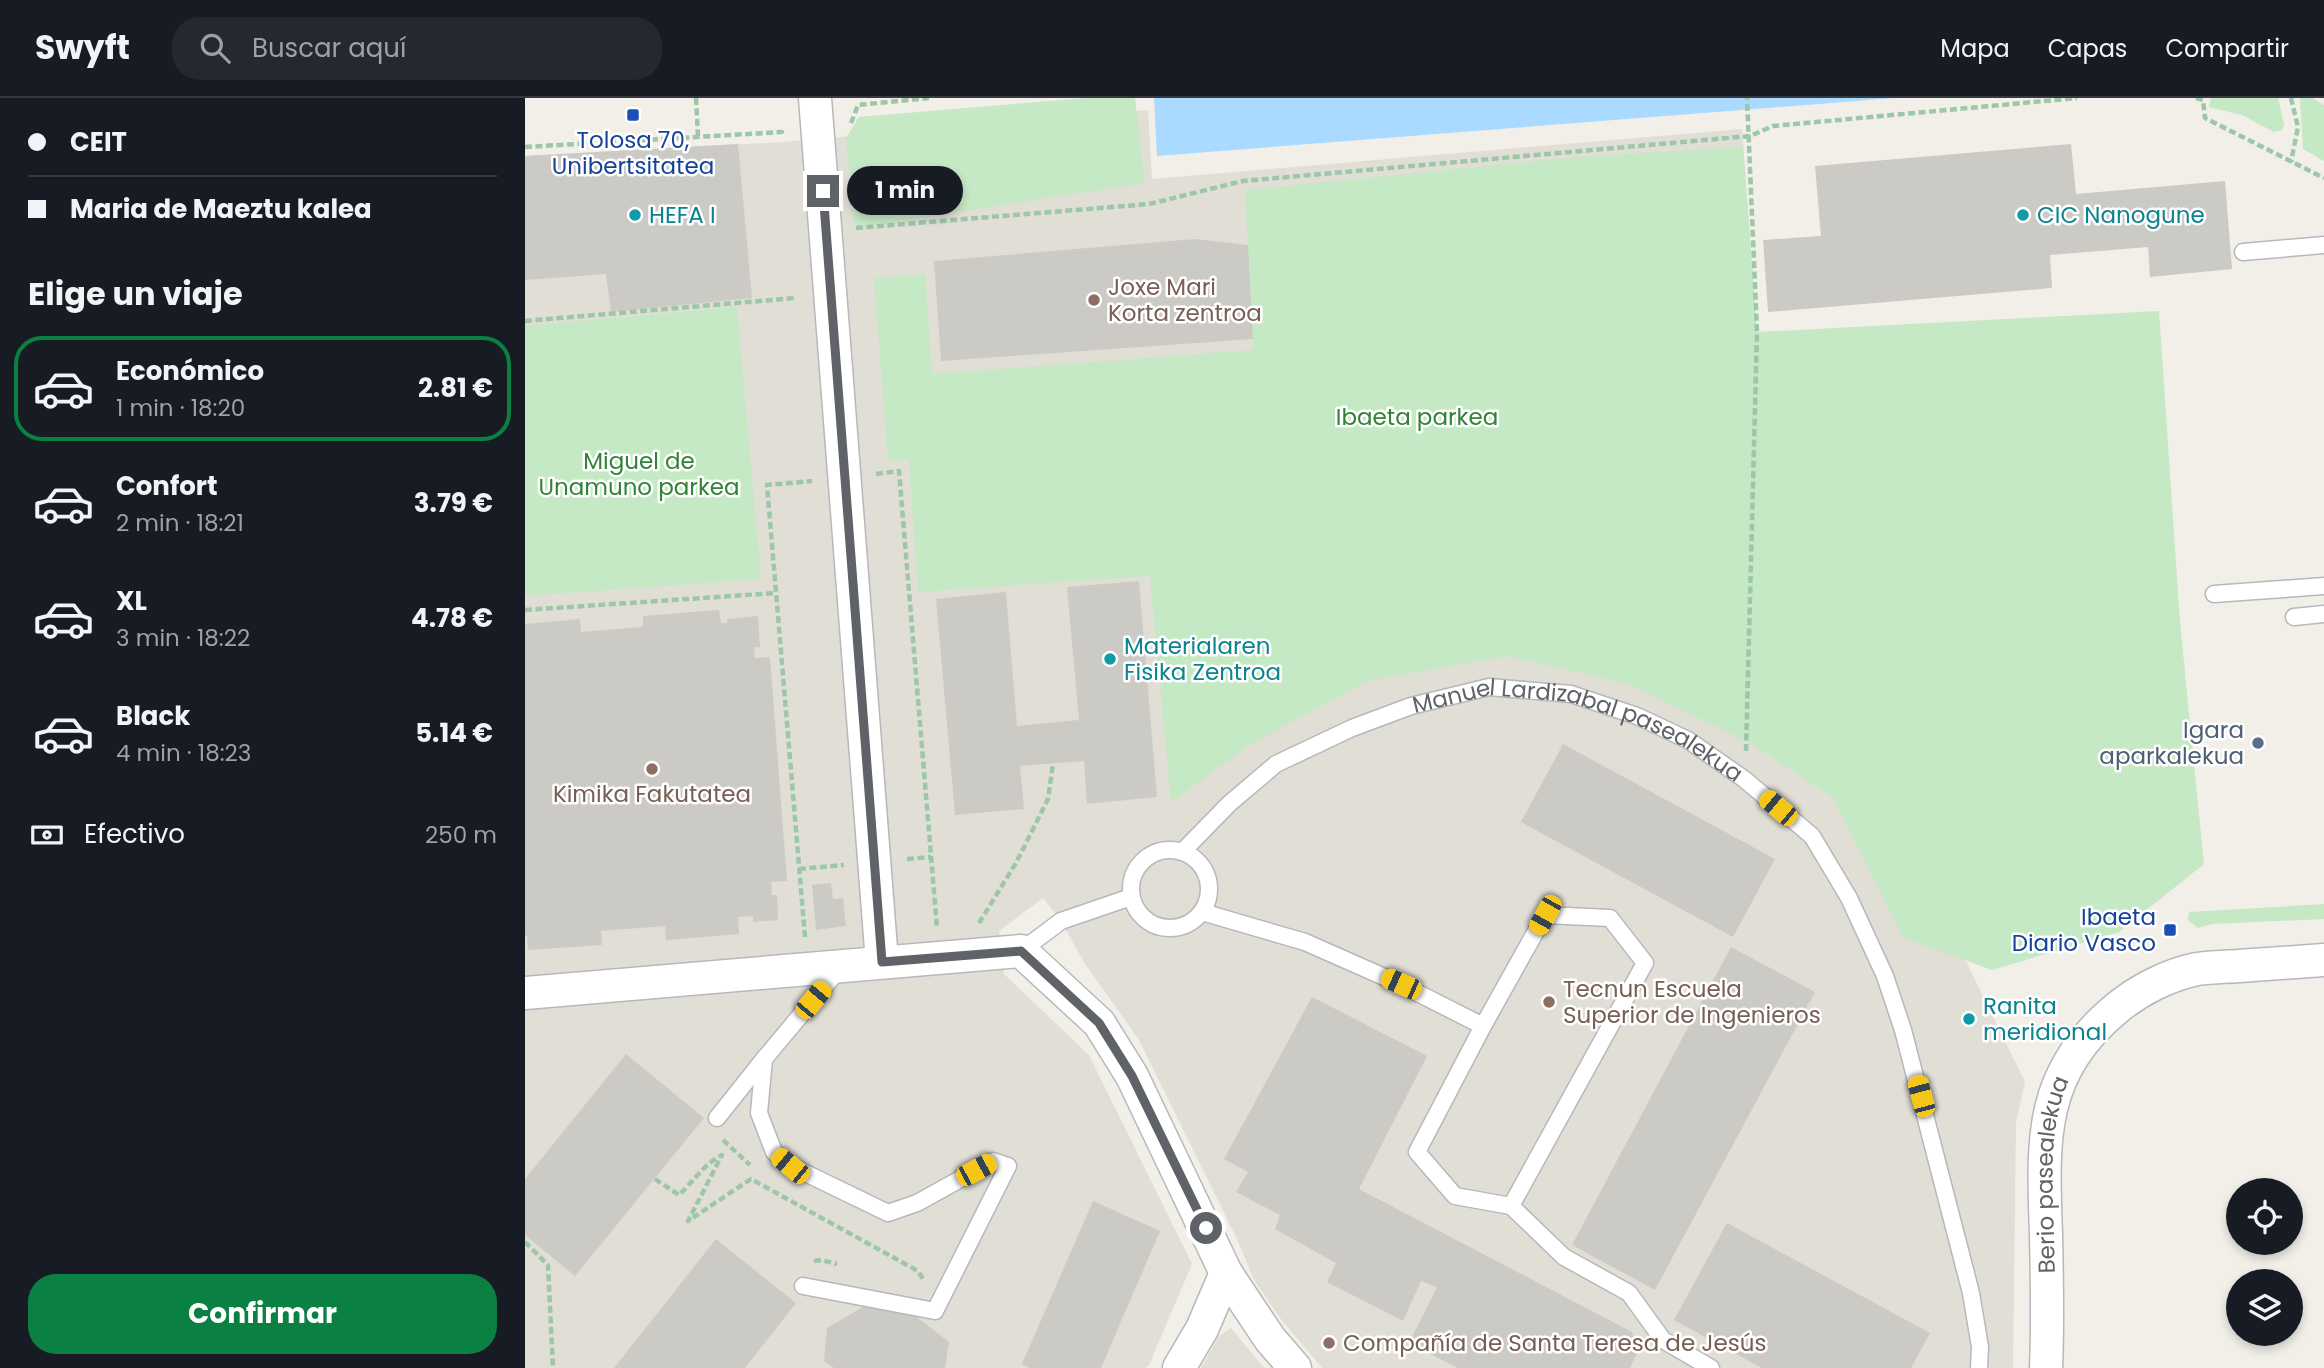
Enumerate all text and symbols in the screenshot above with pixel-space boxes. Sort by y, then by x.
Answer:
search box [172,17,662,80]
text: Swyft [35,24,130,71]
icon: search [196,29,234,67]
text: Buscar aquí [252,30,406,66]
text: Mapa [1940,32,2010,65]
text: Capas [2048,32,2127,65]
text: Compartir [2165,32,2289,65]
marker: Tolosa 70, Unibertsitatea [625,107,641,123]
text: CEIT [70,124,127,160]
place label: Tolosa 70, Unibertsitatea [552,124,714,182]
callout: 1 min [847,166,963,216]
text: 1 min [875,174,935,206]
route end [807,175,839,207]
text: Maria de Maeztu kalea [70,191,372,227]
place label: HEFA I [649,199,716,231]
place label: CIC Nanogune [2037,199,2205,231]
marker: HEFA I [627,207,643,223]
marker: CIC Nanogune [2015,207,2031,223]
text: Elige un viaje [28,271,243,316]
place label: Joxe Mari Korta zentroa [1108,271,1262,329]
marker: Joxe Mari Korta zentroa [1086,292,1102,308]
text: Económico [116,353,264,389]
icon: car [32,357,95,420]
text: 2.81 € [418,370,493,406]
text: 1 min · 18:20 [116,392,245,424]
park label: Ibaeta parkea [1336,401,1498,433]
park label: Miguel de Unamuno parkea [538,445,740,503]
text: Confort [116,468,218,504]
icon: car [32,472,95,535]
text: 3.79 € [414,485,493,521]
text: 2 min · 18:21 [116,507,244,539]
text: XL [116,583,147,619]
icon: car [32,587,95,650]
text: 4.78 € [411,600,493,636]
text: 3 min · 18:22 [116,622,250,654]
place label: Materialaren Fisika Zentroa [1124,630,1281,688]
marker: Materialaren Fisika Zentroa [1102,651,1118,667]
street label: Manuel Lardizabal pasealekua [1409,671,1749,790]
text: Black [116,698,190,734]
icon: car [32,702,95,765]
place label: Igara aparkalekua [2099,714,2244,772]
text: 5.14 € [415,715,493,751]
marker: Igara aparkalekua [2250,735,2266,751]
text: 4 min · 18:23 [116,737,251,769]
marker: Kimika Fakutatea [644,761,660,777]
place label: Kimika Fakutatea [553,778,751,810]
car [1756,786,1801,830]
icon: cash [28,816,66,854]
text: Efectivo [84,816,185,852]
text: 250 m [425,819,497,851]
car [1526,892,1565,938]
place label: Ibaeta Diario Vasco [2012,901,2156,959]
marker: Ibaeta Diario Vasco [2162,922,2178,938]
car [1378,966,1425,1002]
place label: Tecnun Escuela Superior de Ingenieros [1563,973,1821,1031]
car [792,977,835,1023]
place label: Ranita meridional [1983,990,2107,1048]
marker: Tecnun Escuela Superior de Ingenieros [1541,994,1557,1010]
marker: Ranita meridional [1961,1011,1977,1027]
street label: Berio pasealekua [2028,1071,2076,1274]
car [1906,1073,1937,1119]
car [768,1145,813,1187]
car [953,1151,1000,1189]
map controls [2226,1178,2303,1346]
button: locate [2226,1178,2303,1255]
route start [1190,1212,1222,1244]
button: layers [2226,1269,2303,1346]
button: Confirmar [28,1274,497,1354]
place label: Compañía de Santa Teresa de Jesús [1343,1327,1766,1359]
marker: Compañía de Santa Teresa de Jesús [1321,1335,1337,1351]

